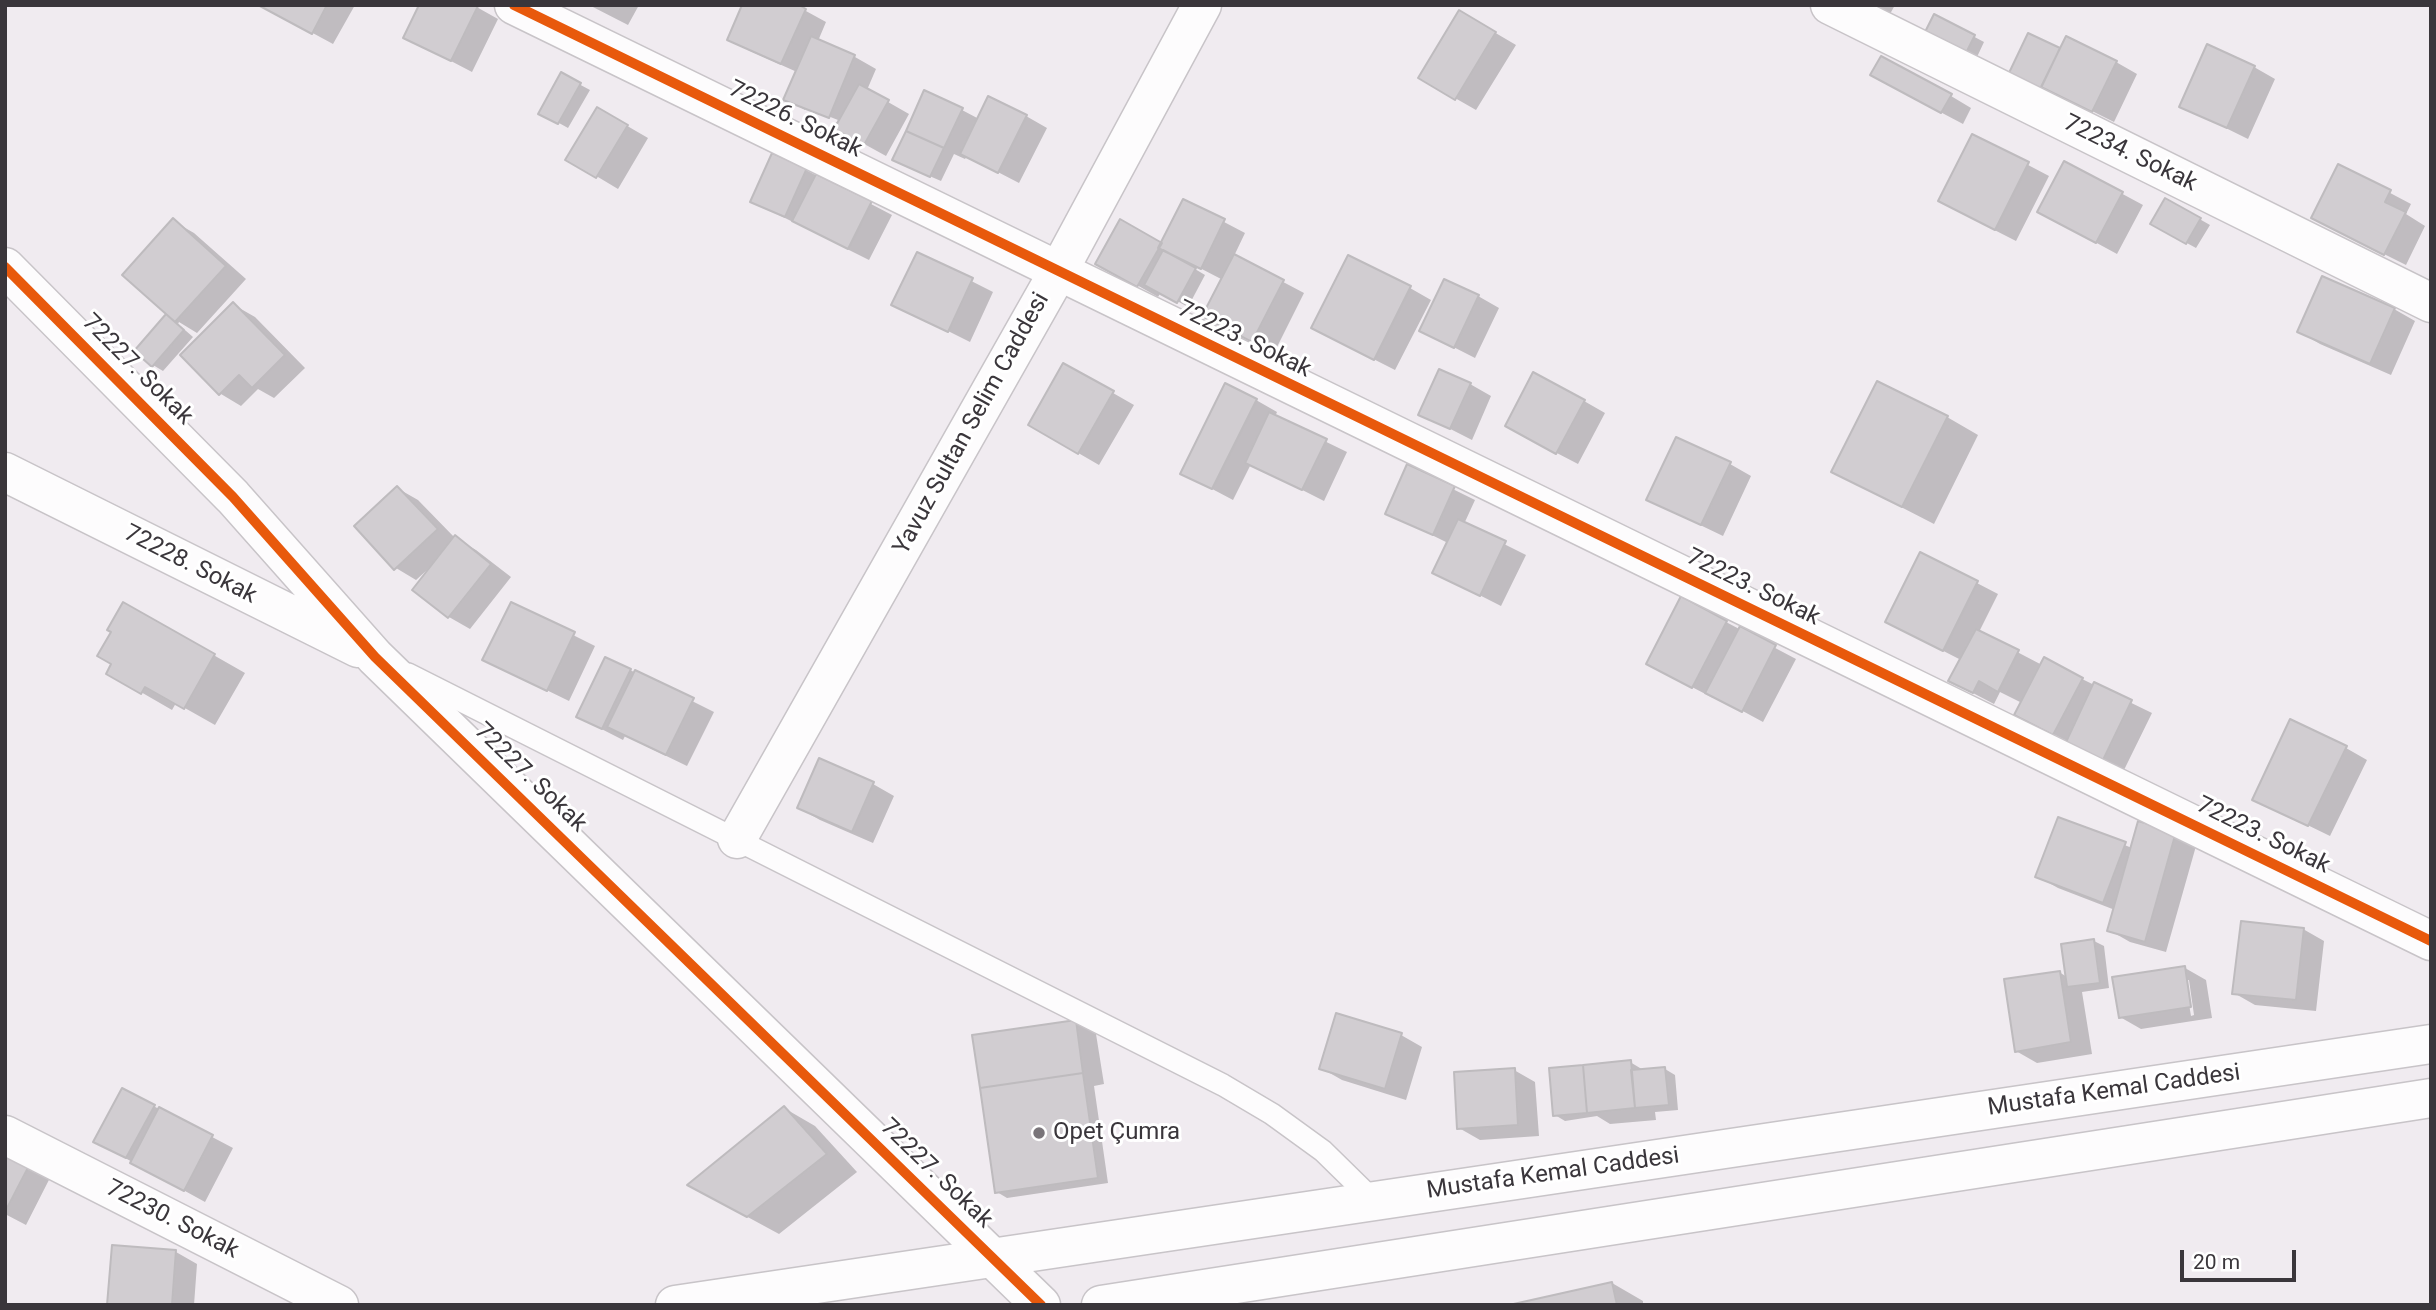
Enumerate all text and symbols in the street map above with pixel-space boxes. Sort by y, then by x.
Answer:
street label: 72226. Sokak [724,75,866,165]
street label: 72234. Sokak [2059,109,2201,199]
street label: Yavuz Sultan Selim Caddesi [888,288,1056,560]
street label: 72223. Sokak [1173,295,1315,385]
street label: 72227. Sokak [76,309,198,431]
street label: 72228. Sokak [119,519,261,611]
street label: 72223. Sokak [1682,543,1824,633]
street label: 72227. Sokak [468,717,592,839]
street label: 72223. Sokak [2192,791,2334,881]
street label: Mustafa Kemal Caddesi [1986,1059,2242,1123]
street label: 72227. Sokak [874,1113,998,1235]
place label: Opet Çumra [1053,1119,1180,1147]
marker: Opet Çumra [1031,1125,1047,1141]
street label: Mustafa Kemal Caddesi [1425,1142,1681,1206]
street label: 72230. Sokak [101,1174,243,1266]
scale bar [2184,1236,2300,1280]
text: 20 m [2193,1250,2240,1274]

